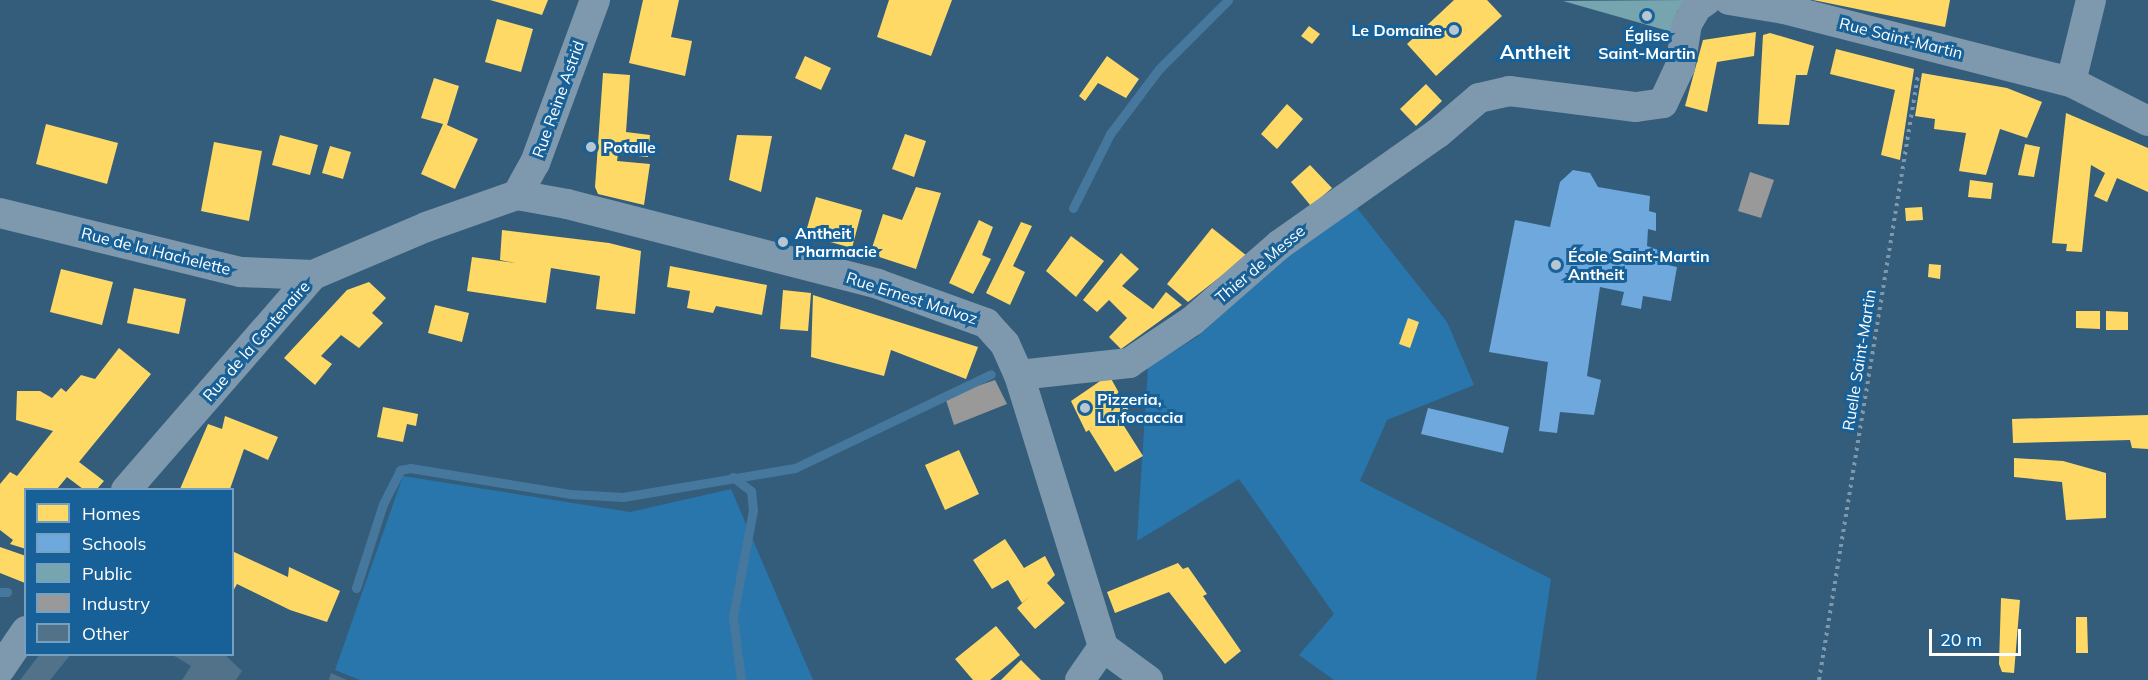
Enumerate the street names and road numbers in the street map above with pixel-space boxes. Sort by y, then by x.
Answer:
street label: Rue Saint-Martin [1837,13,1965,63]
street label: Rue Reine Astrid [528,38,588,160]
street label: Thier de Messe [1211,221,1309,307]
street label: Rue de la Hachelette [79,223,233,279]
street label: Rue Ernest Malvoz [844,268,980,328]
street label: Rue de la Centenaire [199,277,313,405]
street label: Ruelle Saint-Martin [1838,288,1880,432]

